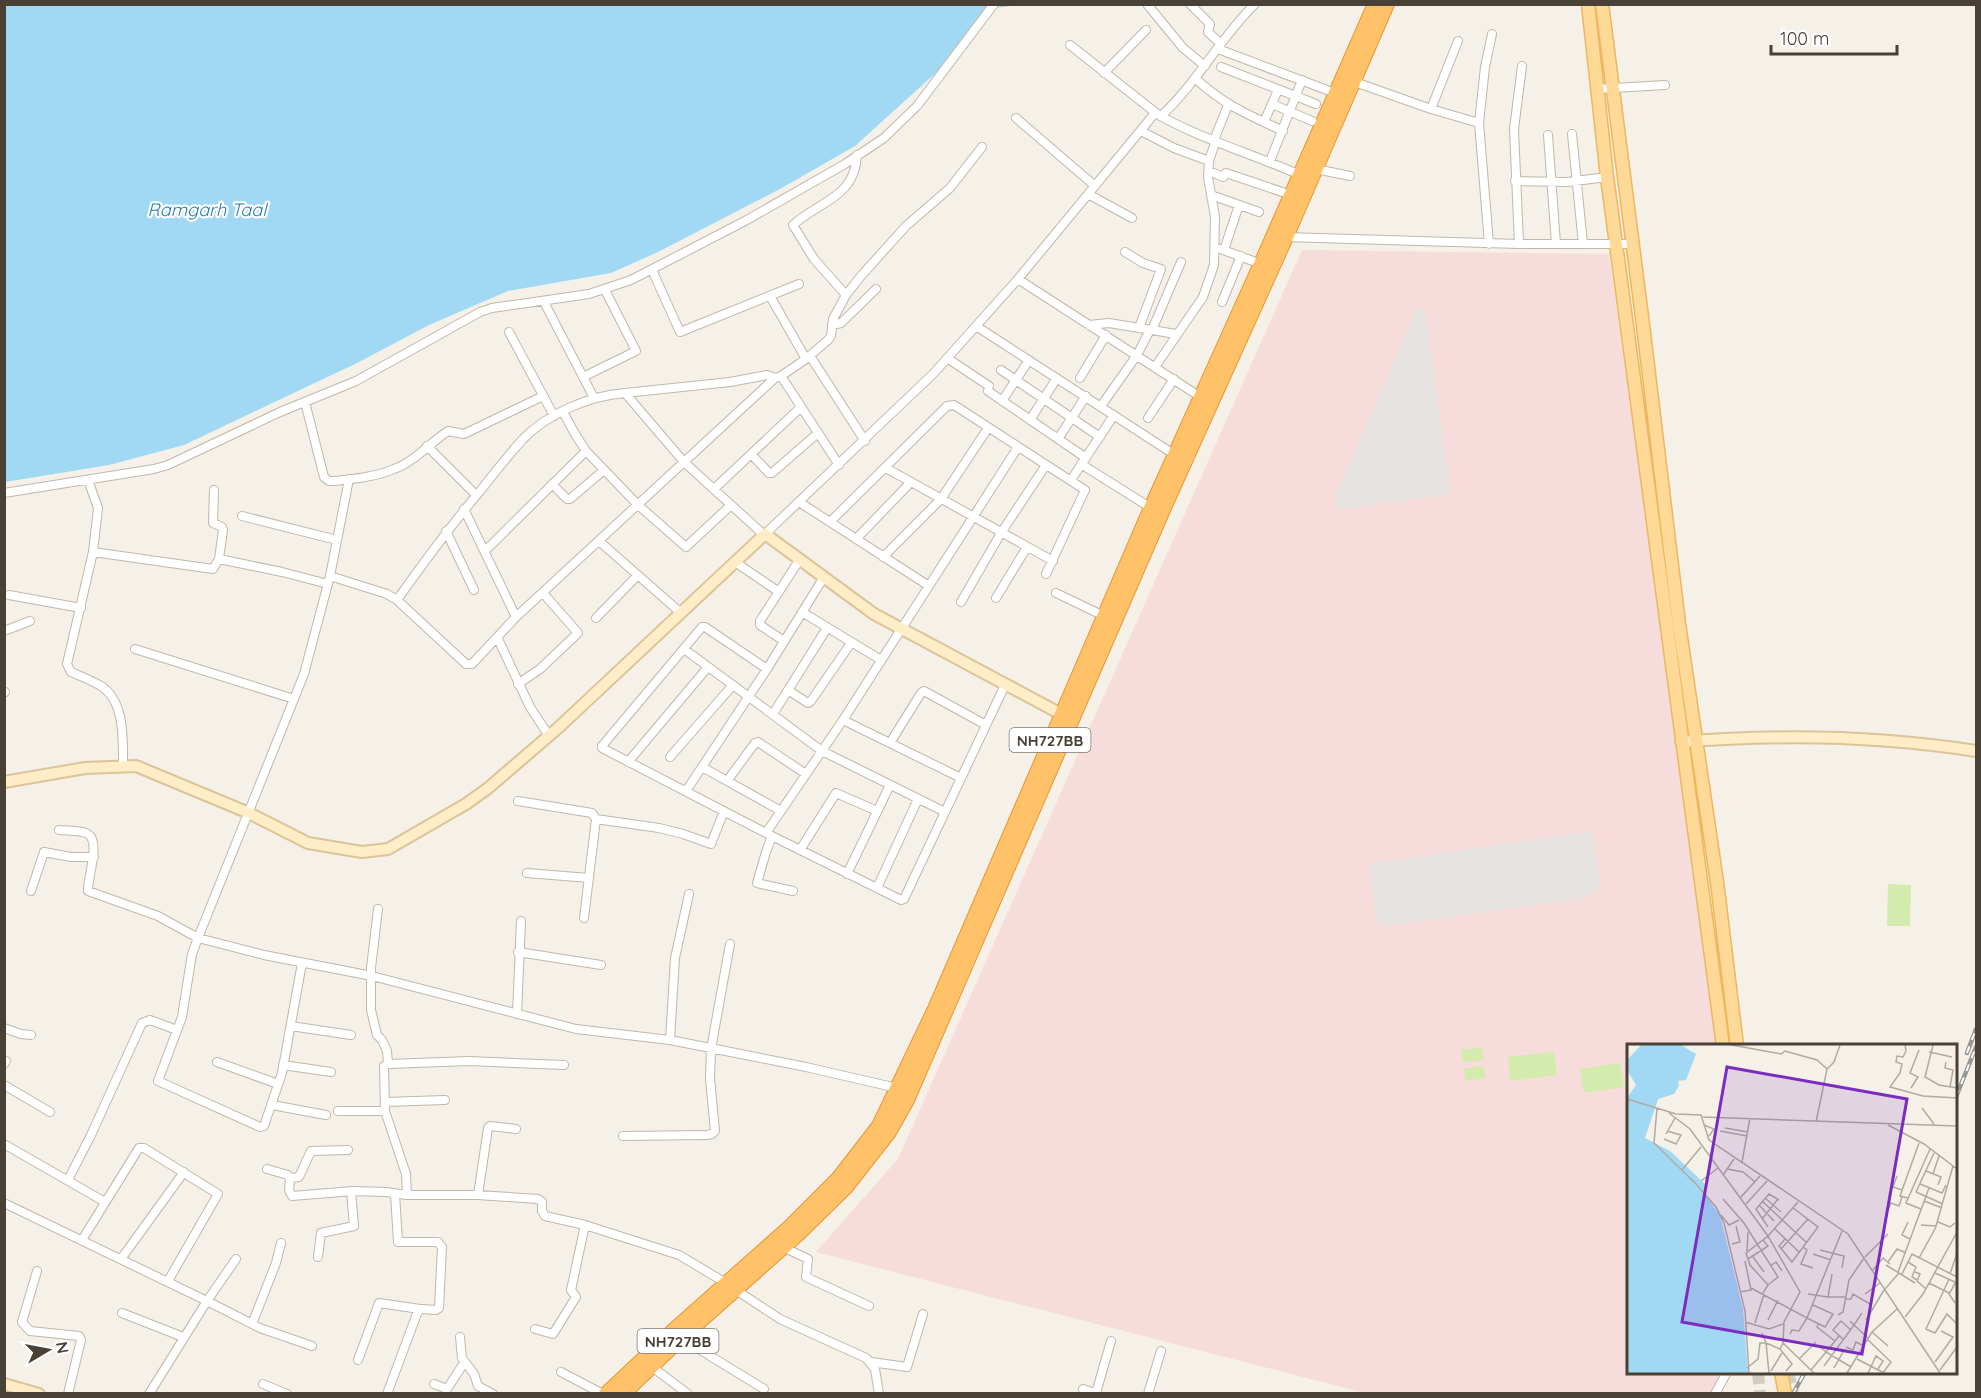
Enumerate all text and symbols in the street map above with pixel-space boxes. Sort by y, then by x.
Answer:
scale bar [1771,18,1897,56]
text: 100 m [1780,27,1829,50]
water label: Ramgarh Taal [148,198,268,221]
road number: NH727BB [1010,728,1090,752]
inset map [1627,1044,1957,1374]
north arrow [18,1320,78,1380]
road number: NH727BB [638,1329,718,1353]
text: N [52,1340,74,1355]

